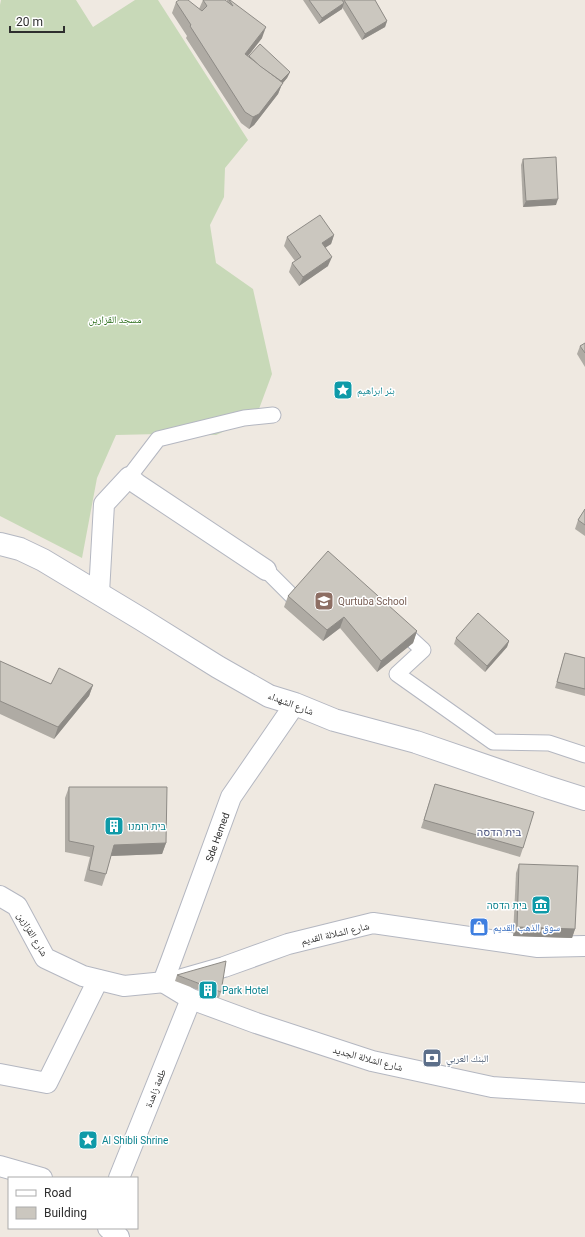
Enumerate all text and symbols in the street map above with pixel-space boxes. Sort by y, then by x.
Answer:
scale bar [10,8,64,34]
text: 20 m [16,15,43,29]
park label: مسجد القزازين [88,314,142,326]
place icon: بئر ابراهيم [332,379,354,401]
place label: بئر ابراهيم [357,385,395,398]
school or university icon: Qurtuba School [313,590,335,612]
place label: Qurtuba School [338,596,407,607]
street label: شارع الشهداء [266,690,316,718]
street label: Sde Hemed [203,811,231,863]
building icon: בית רומנו [103,815,125,837]
place label: בית רומנו [128,821,167,832]
district label: בית הדסה [477,826,521,839]
museum icon: בית הדסה [530,894,552,916]
place label: בית הדסה [487,900,528,911]
street label: شارع القزازين [14,910,50,959]
shop icon: سوق الذهب القديم [468,916,490,938]
street label: شارع الشلالة القديم [300,920,371,949]
place label: سوق الذهب القديم [493,922,560,935]
building icon: Park Hotel [197,979,219,1001]
place label: Park Hotel [222,985,268,996]
street label: شارع الشلالة الجديد [331,1044,404,1074]
bank icon: البنك العربي [421,1047,443,1069]
place label: البنك العربي [446,1053,488,1067]
street label: طلعة زاهدة [143,1067,168,1109]
place icon: Al Shibli Shrine [77,1129,99,1151]
place label: Al Shibli Shrine [102,1135,168,1146]
legend [8,1177,138,1229]
text: Road [44,1186,72,1200]
text: Building [44,1206,87,1220]

